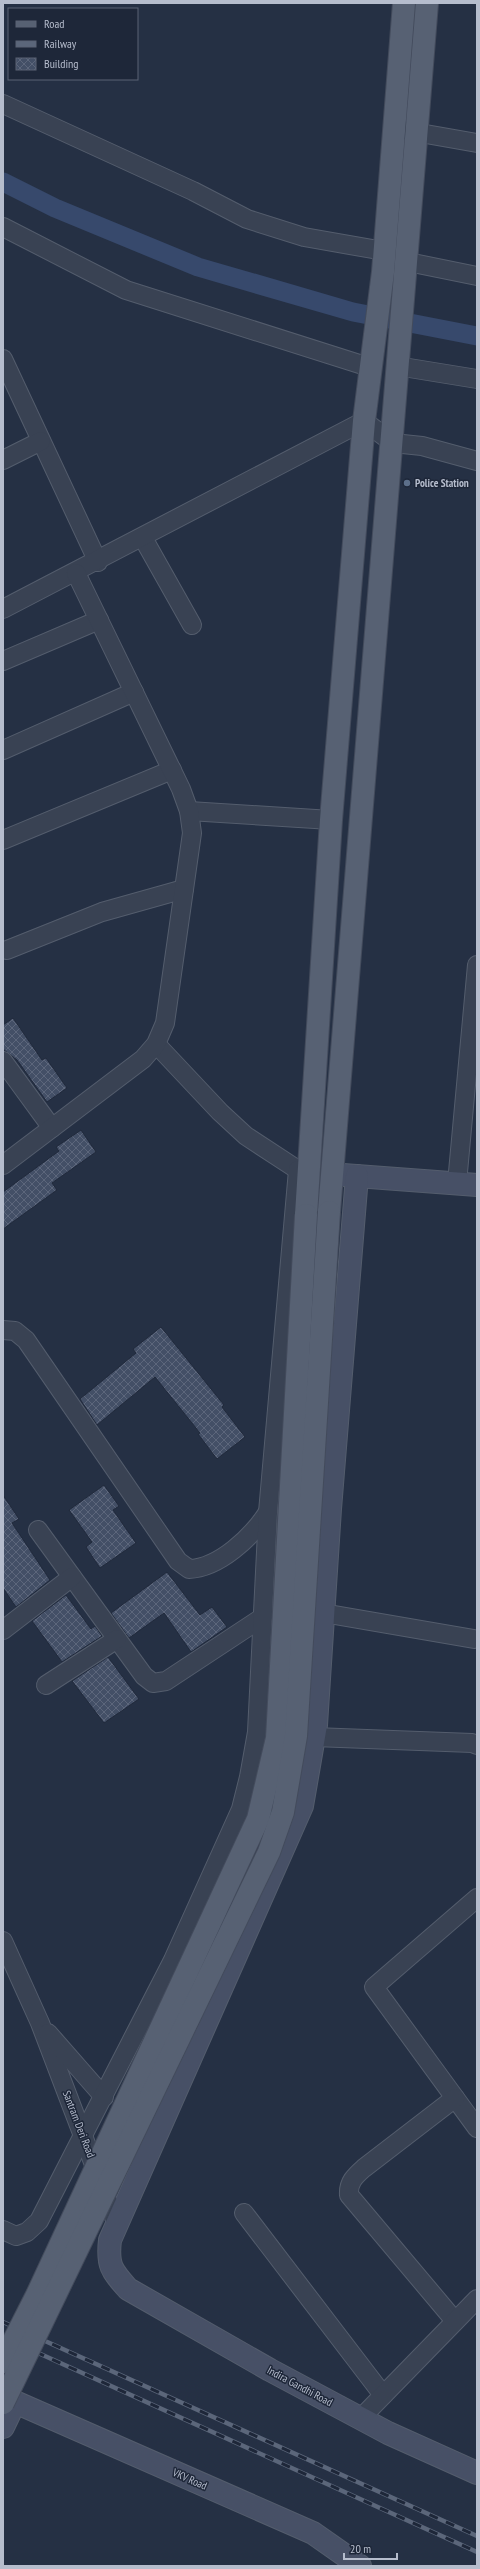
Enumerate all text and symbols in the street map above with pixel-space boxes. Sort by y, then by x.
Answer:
legend [8,8,138,80]
text: Road [44,16,64,31]
text: Railway [44,36,77,51]
text: Building [44,56,79,71]
place label: Police Station [415,476,469,490]
marker: Police Station [402,478,412,488]
street label: Santram Deri Road [60,2088,98,2160]
street label: Indira Gandhi Road [265,2363,335,2409]
street label: VKV Road [170,2465,210,2493]
scale bar [344,2535,397,2561]
text: 20 m [350,2541,371,2556]

